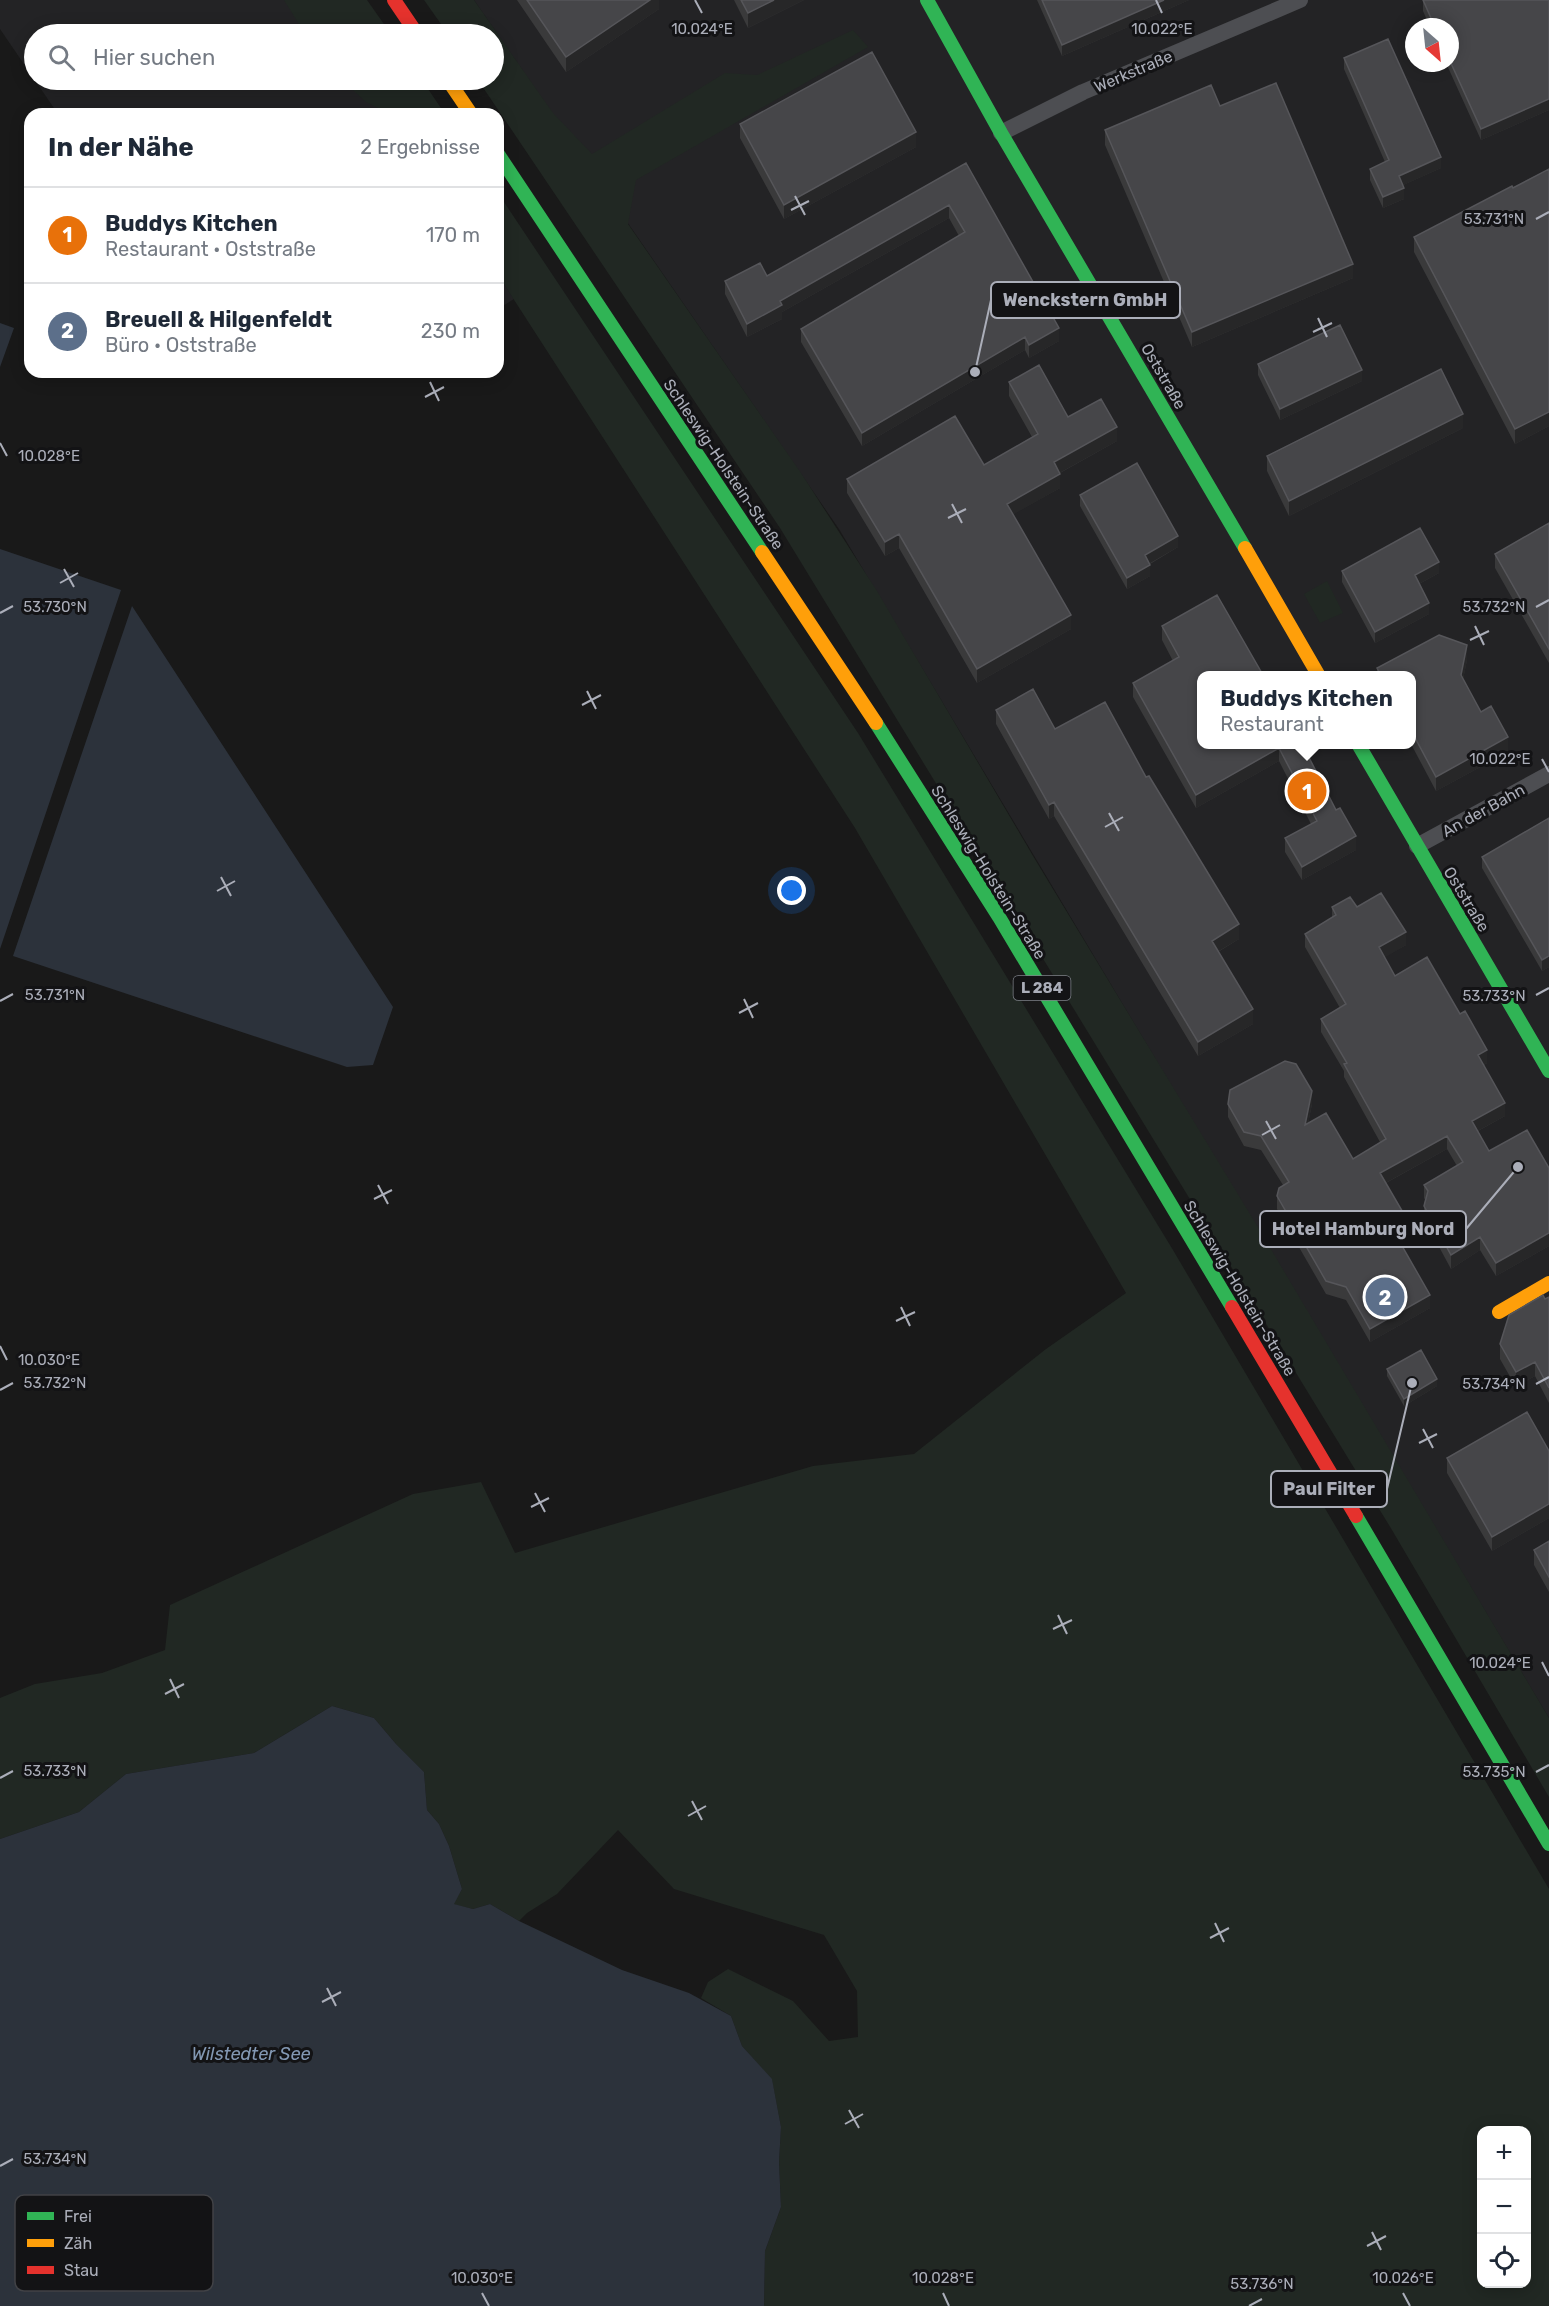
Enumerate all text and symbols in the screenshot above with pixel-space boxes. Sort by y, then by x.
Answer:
north arrow [1405,18,1459,72]
text: 10.024°E [671,20,733,38]
text: 10.022°E [1131,20,1193,38]
search box [24,24,504,90]
icon: search [45,41,78,74]
text: Hier suchen [93,44,215,71]
street label: Werkstraße [1091,46,1175,96]
text: In der Nähe [48,132,194,163]
text: 2 Ergebnisse [360,135,480,159]
text: Buddys Kitchen [105,210,278,237]
text: 53.731°N [1464,210,1524,228]
text: 1 [63,223,72,247]
text: 170 m [426,223,480,247]
text: Restaurant · Oststraße [105,237,316,261]
callout: Wenckstern GmbH [991,282,1180,318]
text: Wenckstern GmbH [1003,289,1167,311]
text: Breuell & Hilgenfeldt [105,306,332,333]
text: 2 [61,319,74,343]
text: 230 m [421,319,480,343]
text: Büro · Oststraße [105,333,257,357]
street label: Oststraße [1137,340,1190,413]
street label: Schleswig-Holstein-Straße [659,375,788,553]
text: 10.028°E [18,447,80,465]
text: 53.730°N [23,598,87,616]
text: 53.732°N [1462,598,1526,616]
popup [1197,671,1416,749]
text: Buddys Kitchen [1220,685,1393,712]
text: Restaurant [1220,712,1324,736]
text: 10.022°E [1469,750,1531,768]
pin: 1 [1288,768,1326,814]
street label: An der Bahn [1439,780,1528,841]
street label: Schleswig-Holstein-Straße [927,782,1050,963]
street label: Oststraße [1440,863,1493,935]
your location [777,876,806,905]
road number: L 284 [1014,976,1070,1000]
text: 53.731°N [25,986,85,1004]
text: 53.733°N [1462,987,1526,1005]
street label: Schleswig-Holstein-Straße [1180,1197,1300,1380]
callout: Hotel Hamburg Nord [1260,1211,1466,1247]
text: Hotel Hamburg Nord [1272,1218,1454,1240]
pin: 2 [1366,1274,1404,1320]
text: 10.030°E [18,1351,80,1369]
text: 53.732°N [23,1374,87,1392]
text: 53.734°N [1462,1375,1526,1393]
callout: Paul Filter [1271,1471,1387,1507]
text: Paul Filter [1283,1478,1375,1500]
text: 10.024°E [1469,1654,1531,1672]
text: 53.733°N [23,1762,87,1780]
text: 53.735°N [1462,1763,1526,1781]
water label: Wilstedter See [191,2043,311,2065]
map controls [1477,2126,1531,2288]
button: + [1477,2126,1531,2180]
text: 53.734°N [23,2150,87,2168]
button: − [1477,2180,1531,2234]
legend [15,2195,213,2291]
text: Frei [64,2207,92,2226]
text: Zäh [64,2234,92,2253]
button: locate [1477,2234,1531,2288]
text: Stau [64,2261,99,2280]
text: 10.030°E [451,2269,513,2287]
text: 10.028°E [912,2269,974,2287]
text: 10.026°E [1372,2269,1434,2287]
text: 53.736°N [1230,2275,1294,2293]

